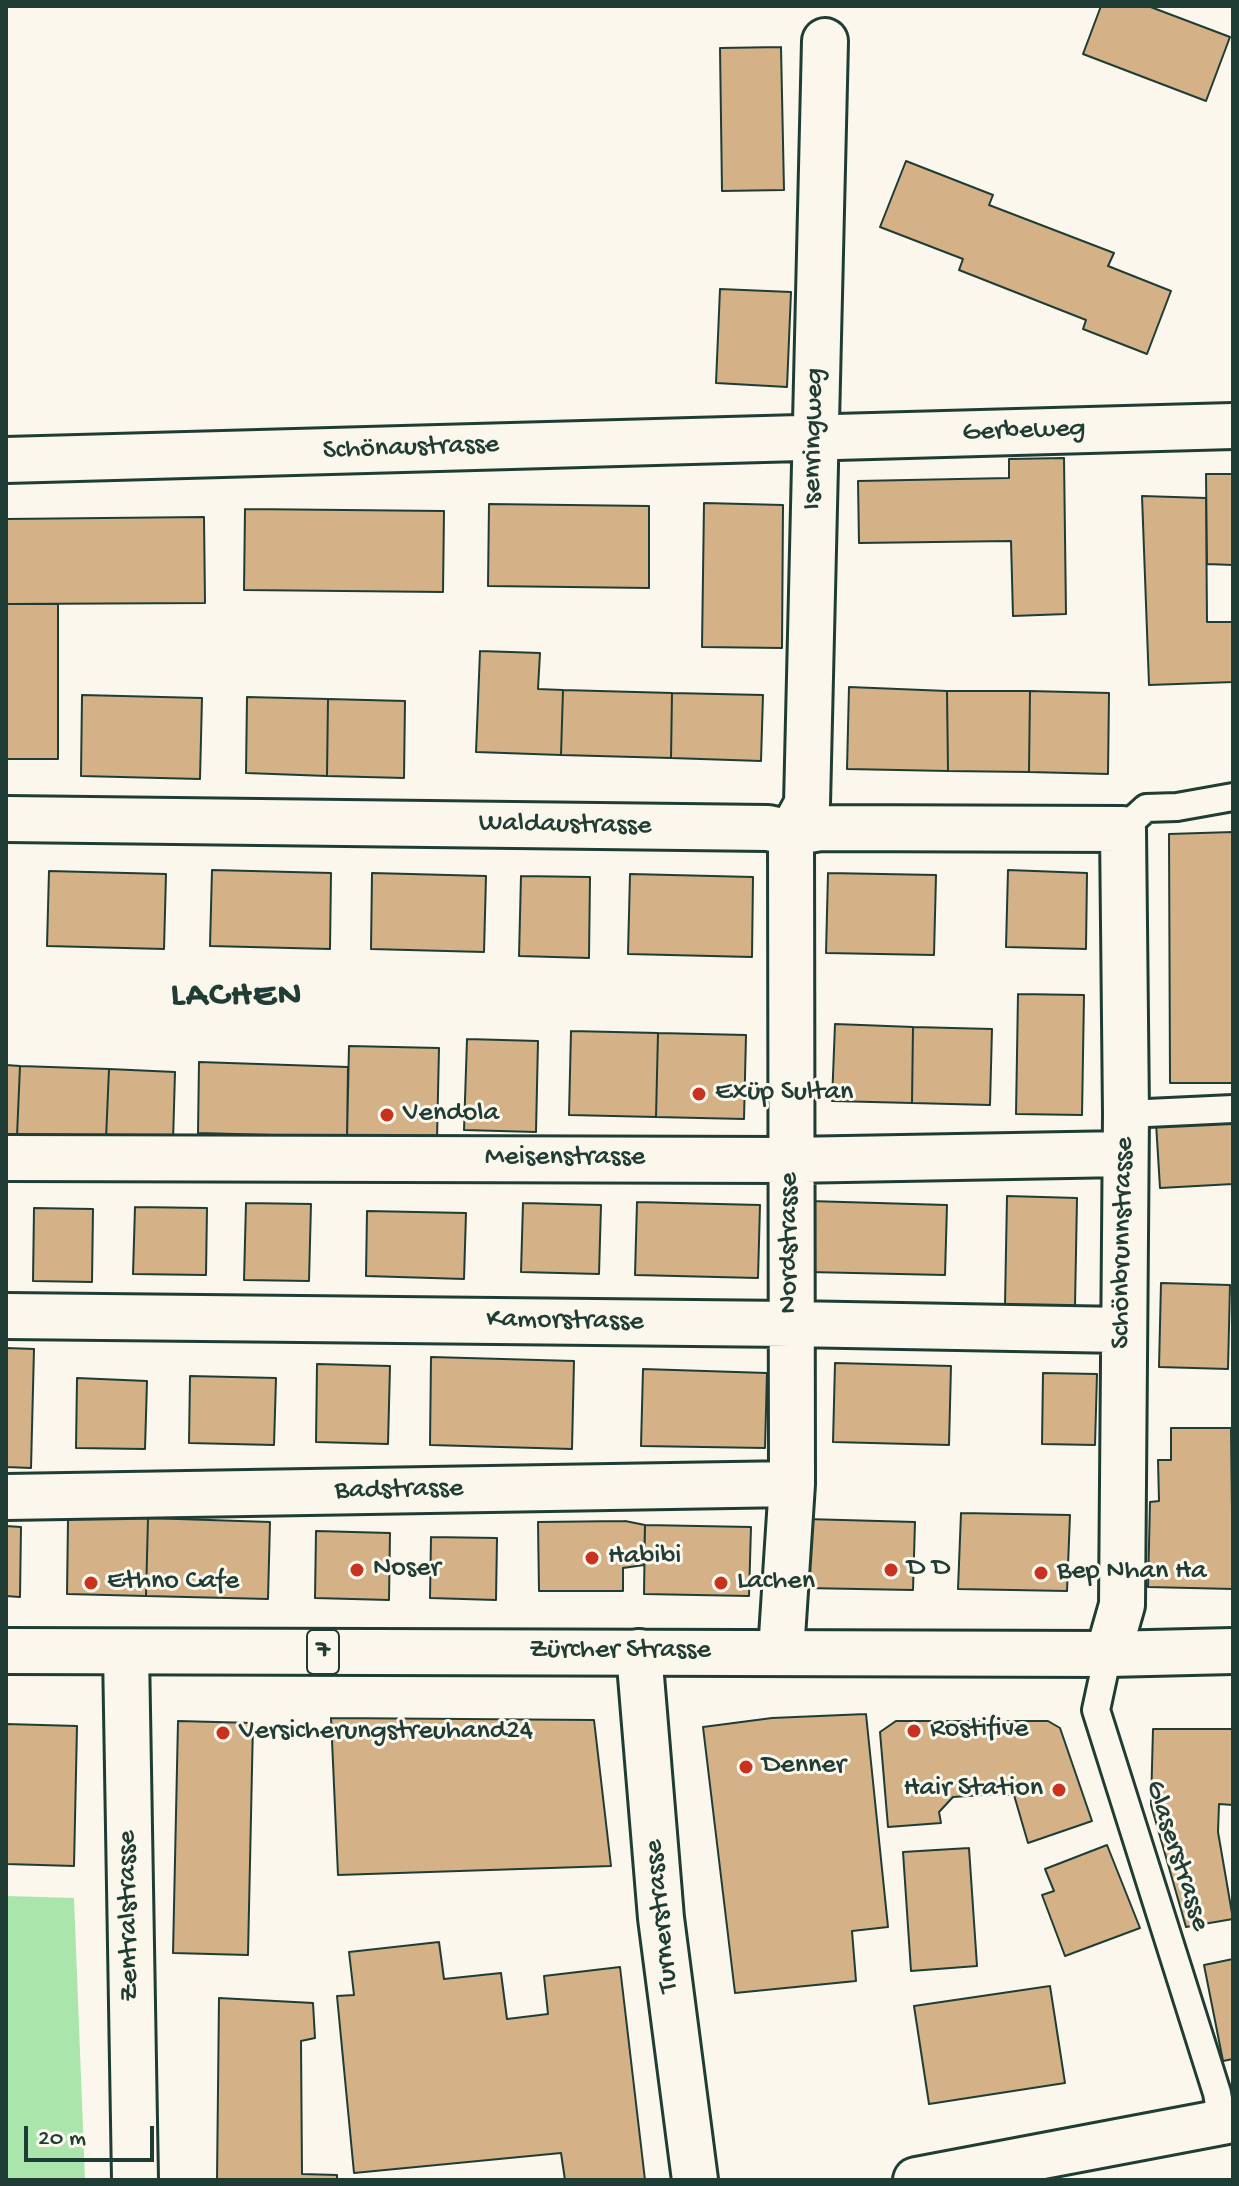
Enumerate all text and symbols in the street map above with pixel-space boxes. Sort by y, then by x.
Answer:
street label: Isenringweg [797,368,833,510]
street label: Gerbeweg [962,413,1086,451]
street label: Schönaustrasse [322,429,500,469]
street label: Waldaustrasse [478,808,652,844]
district label: LACHEN [171,975,303,1019]
place label: Exüp Sultan [715,1077,853,1111]
marker: Exüp Sultan [690,1085,708,1103]
place label: Vendola [403,1098,499,1132]
marker: Vendola [378,1106,396,1124]
street label: Schönbrunnstrasse [1105,1137,1143,1349]
street label: Meisenstrasse [485,1142,645,1176]
street label: Nordstrasse [774,1172,808,1314]
street label: Kamorstrasse [486,1304,644,1340]
street label: Badstrasse [334,1473,464,1509]
place label: Habibi [608,1541,681,1575]
marker: Habibi [583,1549,601,1567]
place label: Noser [373,1553,440,1587]
place label: D D [907,1553,950,1587]
place label: Bep Nhan Ha [1057,1556,1207,1590]
marker: Noser [348,1561,366,1579]
marker: D D [882,1561,900,1579]
marker: Bep Nhan Ha [1032,1564,1050,1582]
place label: Ethno Cafe [107,1566,239,1600]
place label: Lachen [737,1566,815,1600]
marker: Ethno Cafe [82,1574,100,1592]
marker: Lachen [712,1574,730,1592]
road number: 7 [307,1630,339,1674]
street label: Zürcher Strasse [529,1635,711,1669]
place label: Rostifive [930,1714,1028,1748]
place label: Versicherungstreuhand24 [239,1716,533,1750]
marker: Rostifive [905,1722,923,1740]
marker: Versicherungstreuhand24 [214,1724,232,1742]
place label: Denner [762,1750,846,1784]
marker: Denner [737,1758,755,1776]
place label: Hair Station [904,1773,1043,1807]
street label: Glaserstrasse [1136,1776,1216,1936]
marker: Hair Station [1050,1781,1068,1799]
street label: Zentralstrasse [112,1830,148,2002]
street label: Turnerstrasse [638,1838,688,1994]
scale bar [28,2110,158,2160]
text: 20 m [38,2125,86,2154]

